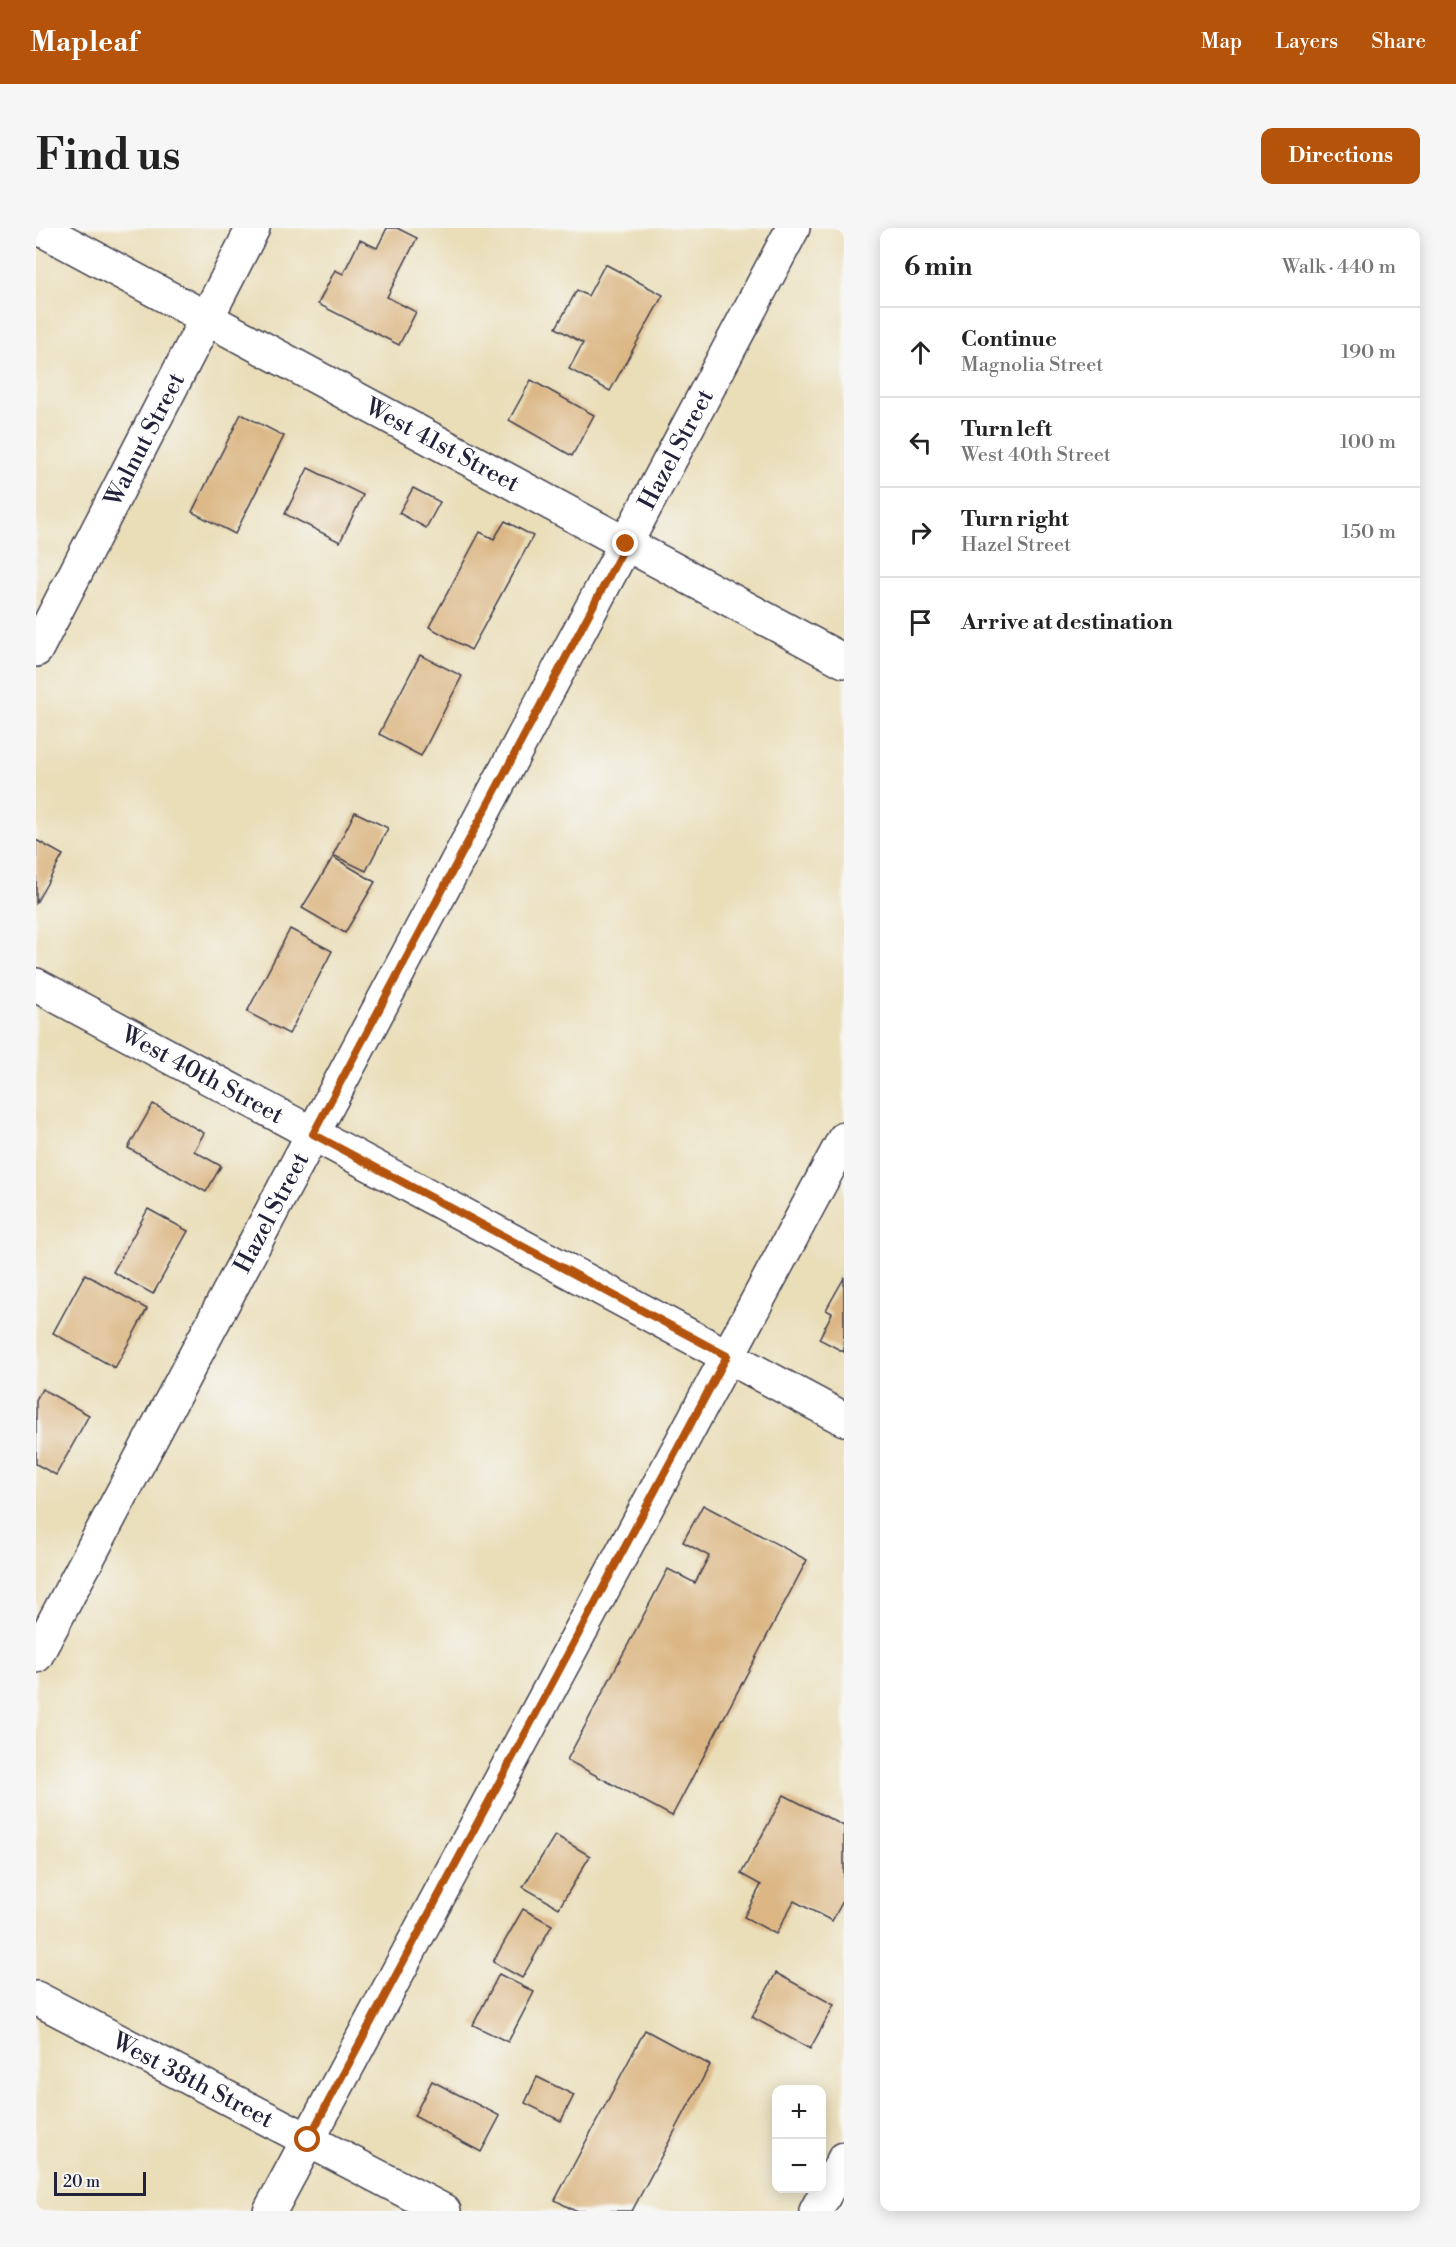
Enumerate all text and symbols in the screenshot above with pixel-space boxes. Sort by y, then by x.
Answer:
text: Mapleaf [30,25,138,60]
text: Map [1201,29,1242,55]
text: Layers [1275,29,1338,55]
text: Share [1371,29,1426,55]
button: Directions [1261,128,1420,184]
text: Find us [36,130,180,183]
text: 6 min [904,251,972,283]
text: Walk · 440 m [1282,255,1396,280]
text: Continue [961,326,1057,353]
icon: ahead [904,336,937,369]
text: 190 m [1341,340,1396,365]
text: Magnolia Street [961,353,1103,378]
street label: Walnut Street [98,367,192,512]
street label: Hazel Street [632,384,721,515]
street label: West 41st Street [359,392,525,500]
text: Turn left [961,416,1052,443]
icon: left [904,426,937,459]
text: 100 m [1340,430,1396,455]
text: West 40th Street [961,443,1111,468]
text: Turn right [961,506,1069,533]
icon: right [904,516,937,549]
text: 150 m [1341,520,1396,545]
route end [612,530,638,556]
text: Hazel Street [961,533,1071,558]
icon: arrive [904,606,937,639]
text: Arrive at destination [961,609,1173,636]
street label: West 40th Street [115,1019,289,1131]
street label: Hazel Street [228,1147,316,1278]
street label: West 38th Street [106,2026,279,2135]
map controls [772,2085,826,2193]
button: + [772,2085,826,2139]
route start [294,2126,320,2152]
button: − [772,2139,826,2193]
scale bar [54,2169,146,2196]
text: 20 m [63,2172,100,2192]

